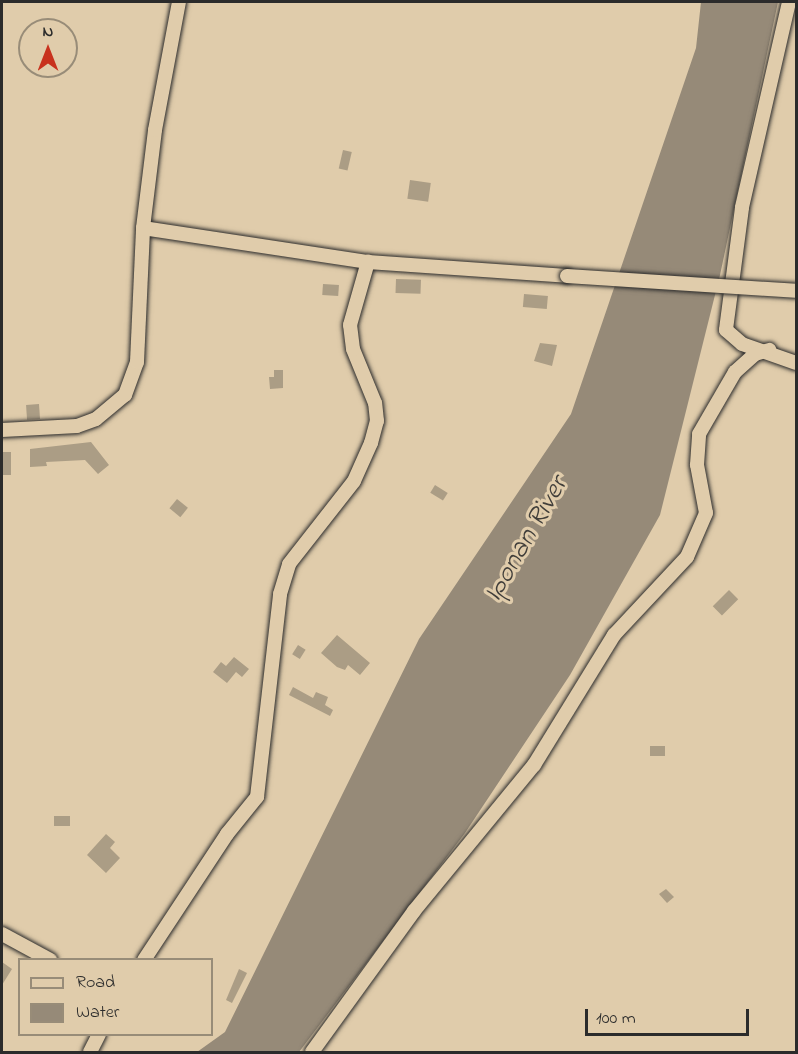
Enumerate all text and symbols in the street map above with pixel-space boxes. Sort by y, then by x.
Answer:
north arrow [18,18,78,78]
text: N [43,20,53,44]
water label: Iponan River [478,471,576,609]
legend [18,958,213,1036]
text: Road [76,970,115,996]
scale bar [588,997,752,1035]
text: Water [76,1000,119,1026]
text: 100 m [596,1006,636,1032]

